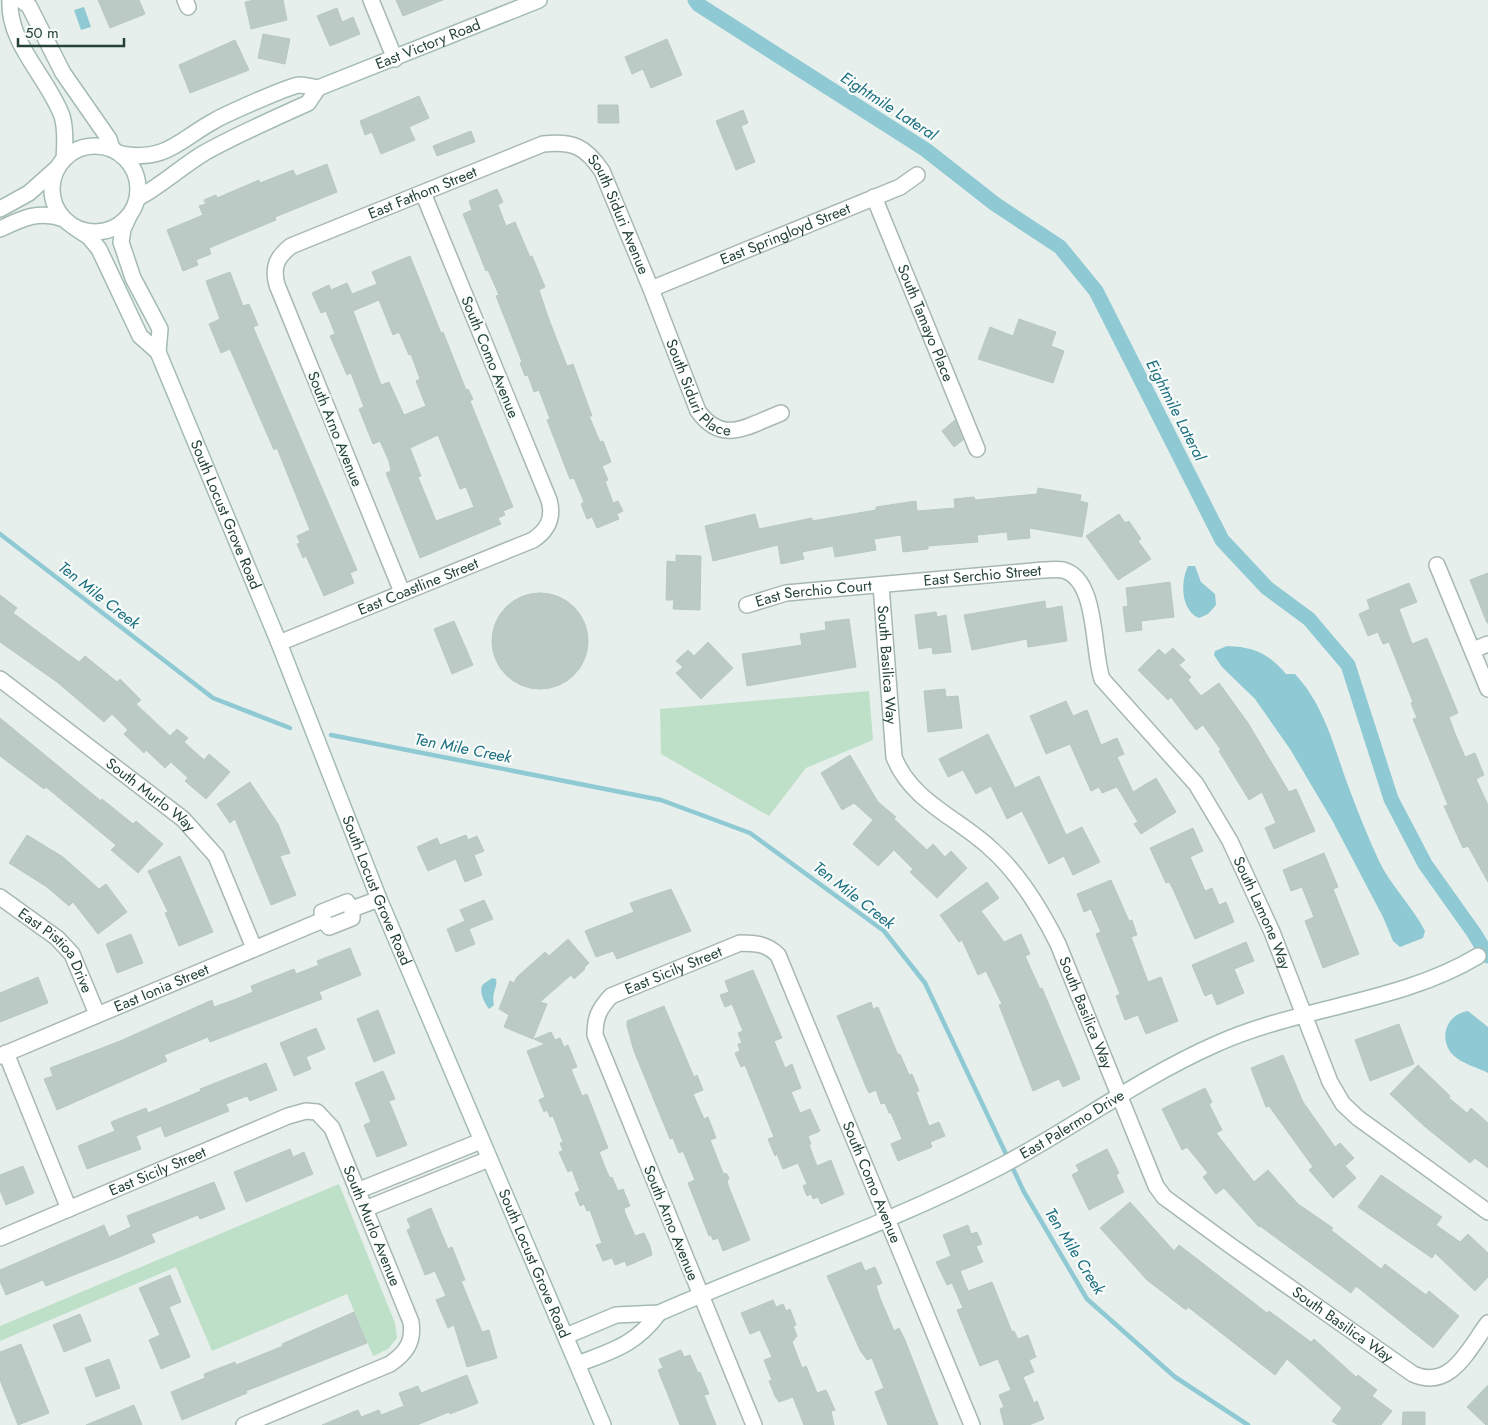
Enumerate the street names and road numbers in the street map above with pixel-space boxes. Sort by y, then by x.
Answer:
street label: East Victory Road [372,13,484,75]
street label: South Siduri Avenue [582,149,655,278]
street label: East Fathom Street [365,161,481,225]
street label: East Springloyd Street [717,197,854,271]
street label: South Tamayo Place [892,261,959,385]
street label: South Como Avenue [455,293,525,422]
street label: South Siduri Place [660,336,732,441]
street label: South Arno Avenue [302,368,368,490]
street label: South Locust Grove Road [185,436,267,593]
street label: East Coastline Street [354,552,482,621]
street label: East Serchio Street [923,559,1043,592]
street label: East Serchio Court [753,574,873,613]
street label: South Basilica Way [872,604,903,725]
street label: South Murlo Way [101,753,201,837]
street label: South Locust Grove Road [336,812,417,969]
street label: South Lamone Way [1228,853,1297,973]
street label: East Pistioa Drive [14,902,98,997]
street label: East Sicily Street [621,940,726,1000]
street label: South Basilica Way [1053,953,1119,1072]
street label: East Ionia Street [111,958,212,1018]
street label: East Palermo Drive [1016,1084,1129,1165]
street label: South Como Avenue [837,1118,907,1247]
street label: East Sicily Street [106,1141,210,1202]
street label: South Murlo Avenue [337,1162,406,1290]
street label: South Arno Avenue [638,1162,704,1284]
street label: South Locust Grove Road [493,1185,576,1341]
street label: South Basilica Way [1287,1281,1398,1368]

